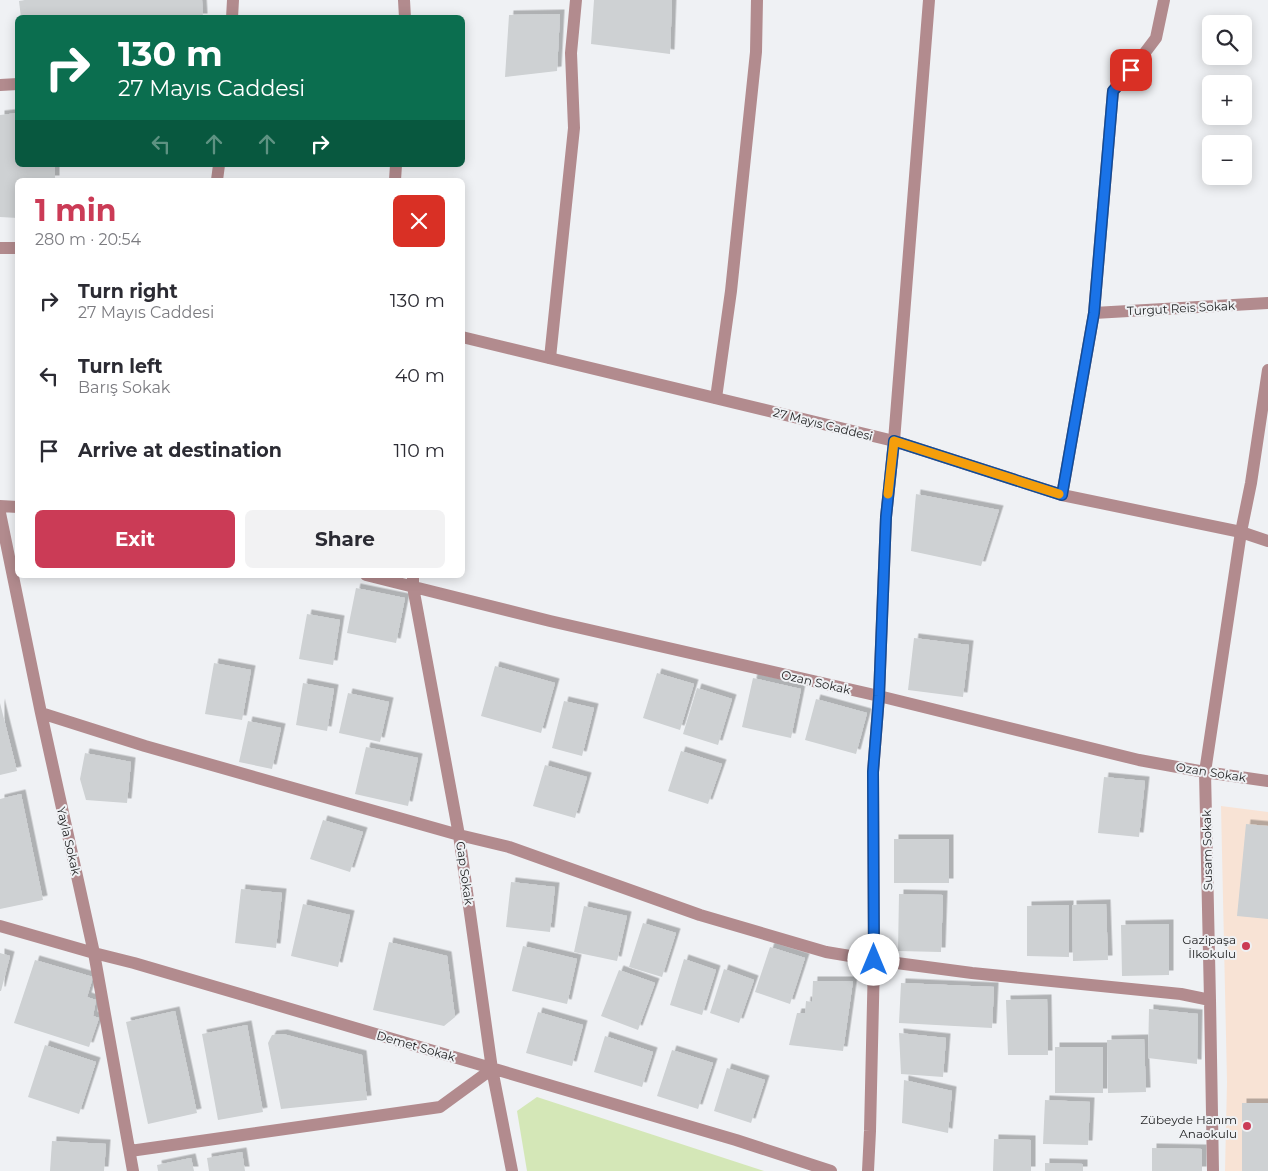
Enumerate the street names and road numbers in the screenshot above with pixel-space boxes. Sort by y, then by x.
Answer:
street label: Turgut Reis Sokak [1127,298,1236,318]
street label: 27 Mayıs Caddesi [772,404,874,444]
street label: Ozan Sokak [780,667,853,697]
street label: Ozan Sokak [1175,759,1248,785]
street label: Yayla Sokak [54,805,84,878]
street label: Susam Sokak [1199,809,1215,890]
street label: Gap Sokak [453,840,477,906]
street label: Demet Sokak [375,1028,458,1065]

